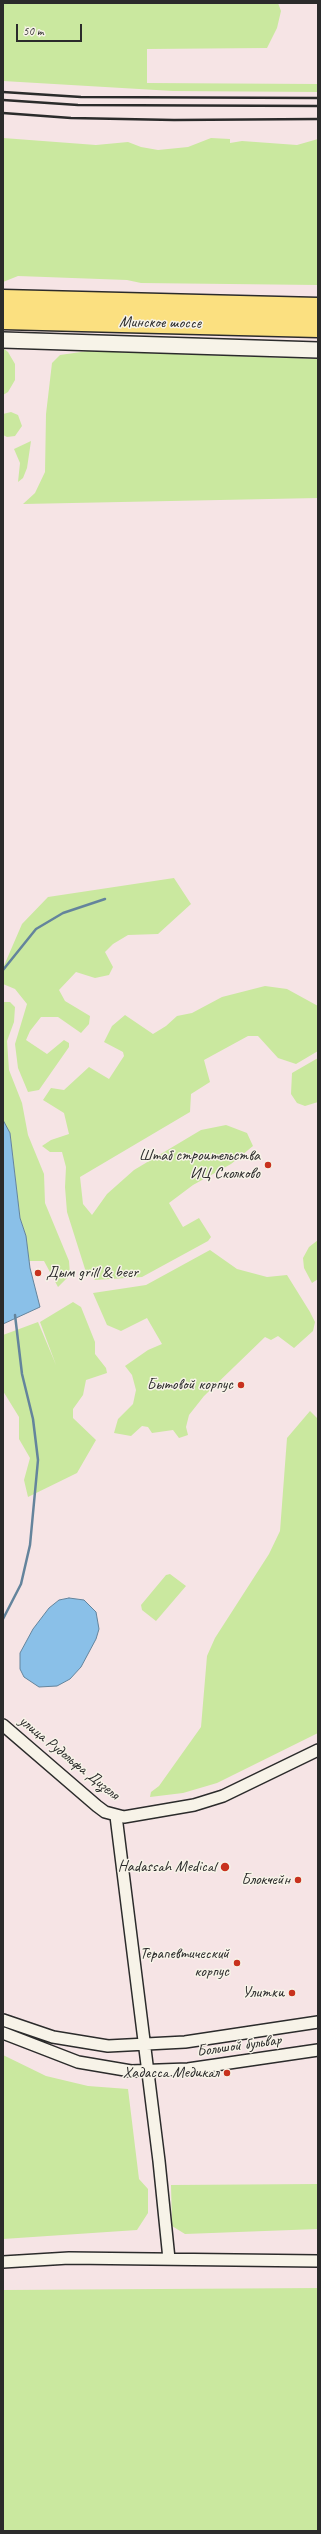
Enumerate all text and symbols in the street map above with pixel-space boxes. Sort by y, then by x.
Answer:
scale bar [18,16,84,42]
text: 50 m [23,23,43,39]
street label: Минское шоссе [119,313,201,333]
place label: Штаб строительства ИЦ Сколково [139,1146,260,1184]
marker: Штаб строительства ИЦ Сколково [263,1160,273,1170]
place label: Дым grill & beer [46,1263,138,1283]
marker: Дым grill & beer [33,1268,43,1278]
place label: Бытовой корпус [147,1375,233,1395]
marker: Бытовой корпус [236,1380,246,1390]
street label: улица Рудольфа Дизеля [15,1712,123,1804]
place label: Hadassah Medical [118,1857,216,1877]
marker: Hadassah Medical [219,1861,231,1873]
place label: Блокчейн [241,1870,290,1890]
marker: Блокчейн [293,1875,303,1885]
place label: Терапевтический корпус [140,1944,229,1982]
marker: Терапевтический корпус [232,1958,242,1968]
place label: Улитки [242,1983,284,2003]
marker: Улитки [287,1988,297,1998]
street label: Большой бульвар [195,2031,283,2061]
place label: Хадасса Медикал [123,2063,219,2083]
marker: Хадасса Медикал [222,2068,232,2078]

